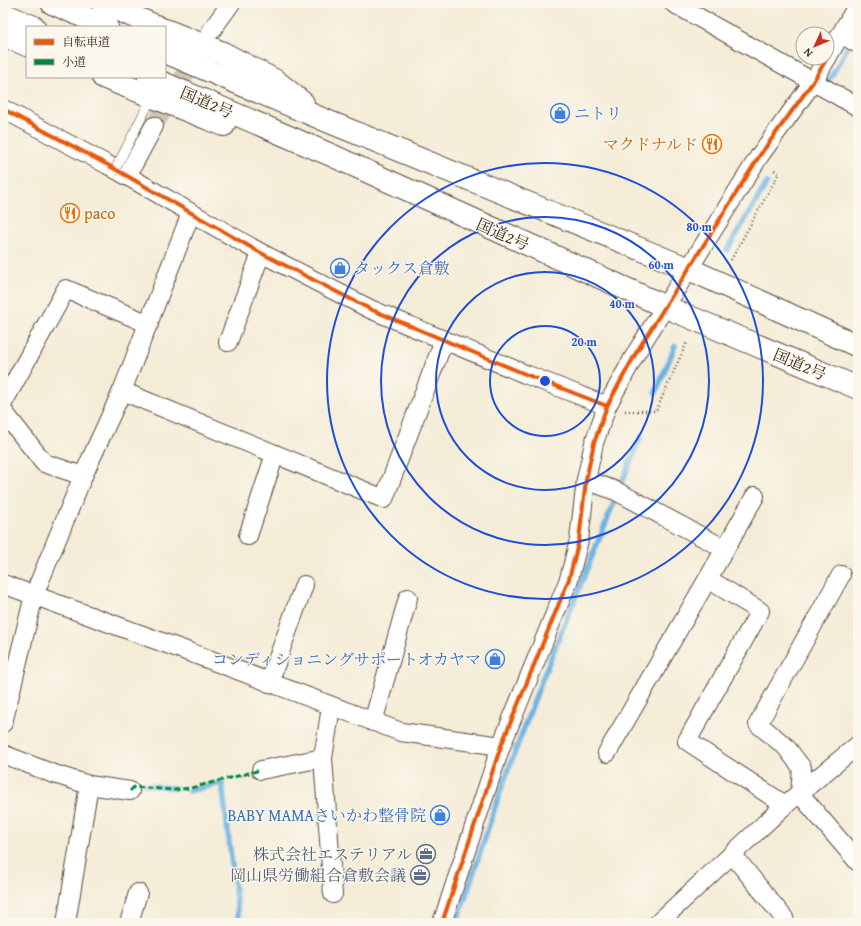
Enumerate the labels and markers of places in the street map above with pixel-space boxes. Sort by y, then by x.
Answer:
place label: ニトリ [574,101,622,125]
shop icon: ニトリ [549,102,571,124]
place label: マクドナルド [603,132,698,156]
restaurant icon: マクドナルド [701,133,723,155]
place label: paco [84,201,115,225]
restaurant icon: paco [59,202,81,224]
place label: タックス倉敷 [354,256,450,280]
shop icon: タックス倉敷 [329,257,351,279]
centre of rings [538,374,552,388]
place label: コンディショニングサポートオカヤマ [212,647,481,671]
shop icon: コンディショニングサポートオカヤマ [484,648,506,670]
place label: BABY MAMAさいかわ整骨院 [227,803,426,827]
shop icon: BABY MAMAさいかわ整骨院 [429,804,451,826]
place label: 株式会社エステリアル [253,842,412,866]
office icon: 株式会社エステリアル [415,843,437,865]
place label: 岡山県労働組合倉敷会議 [230,863,406,887]
office icon: 岡山県労働組合倉敷会議 [409,864,431,886]

